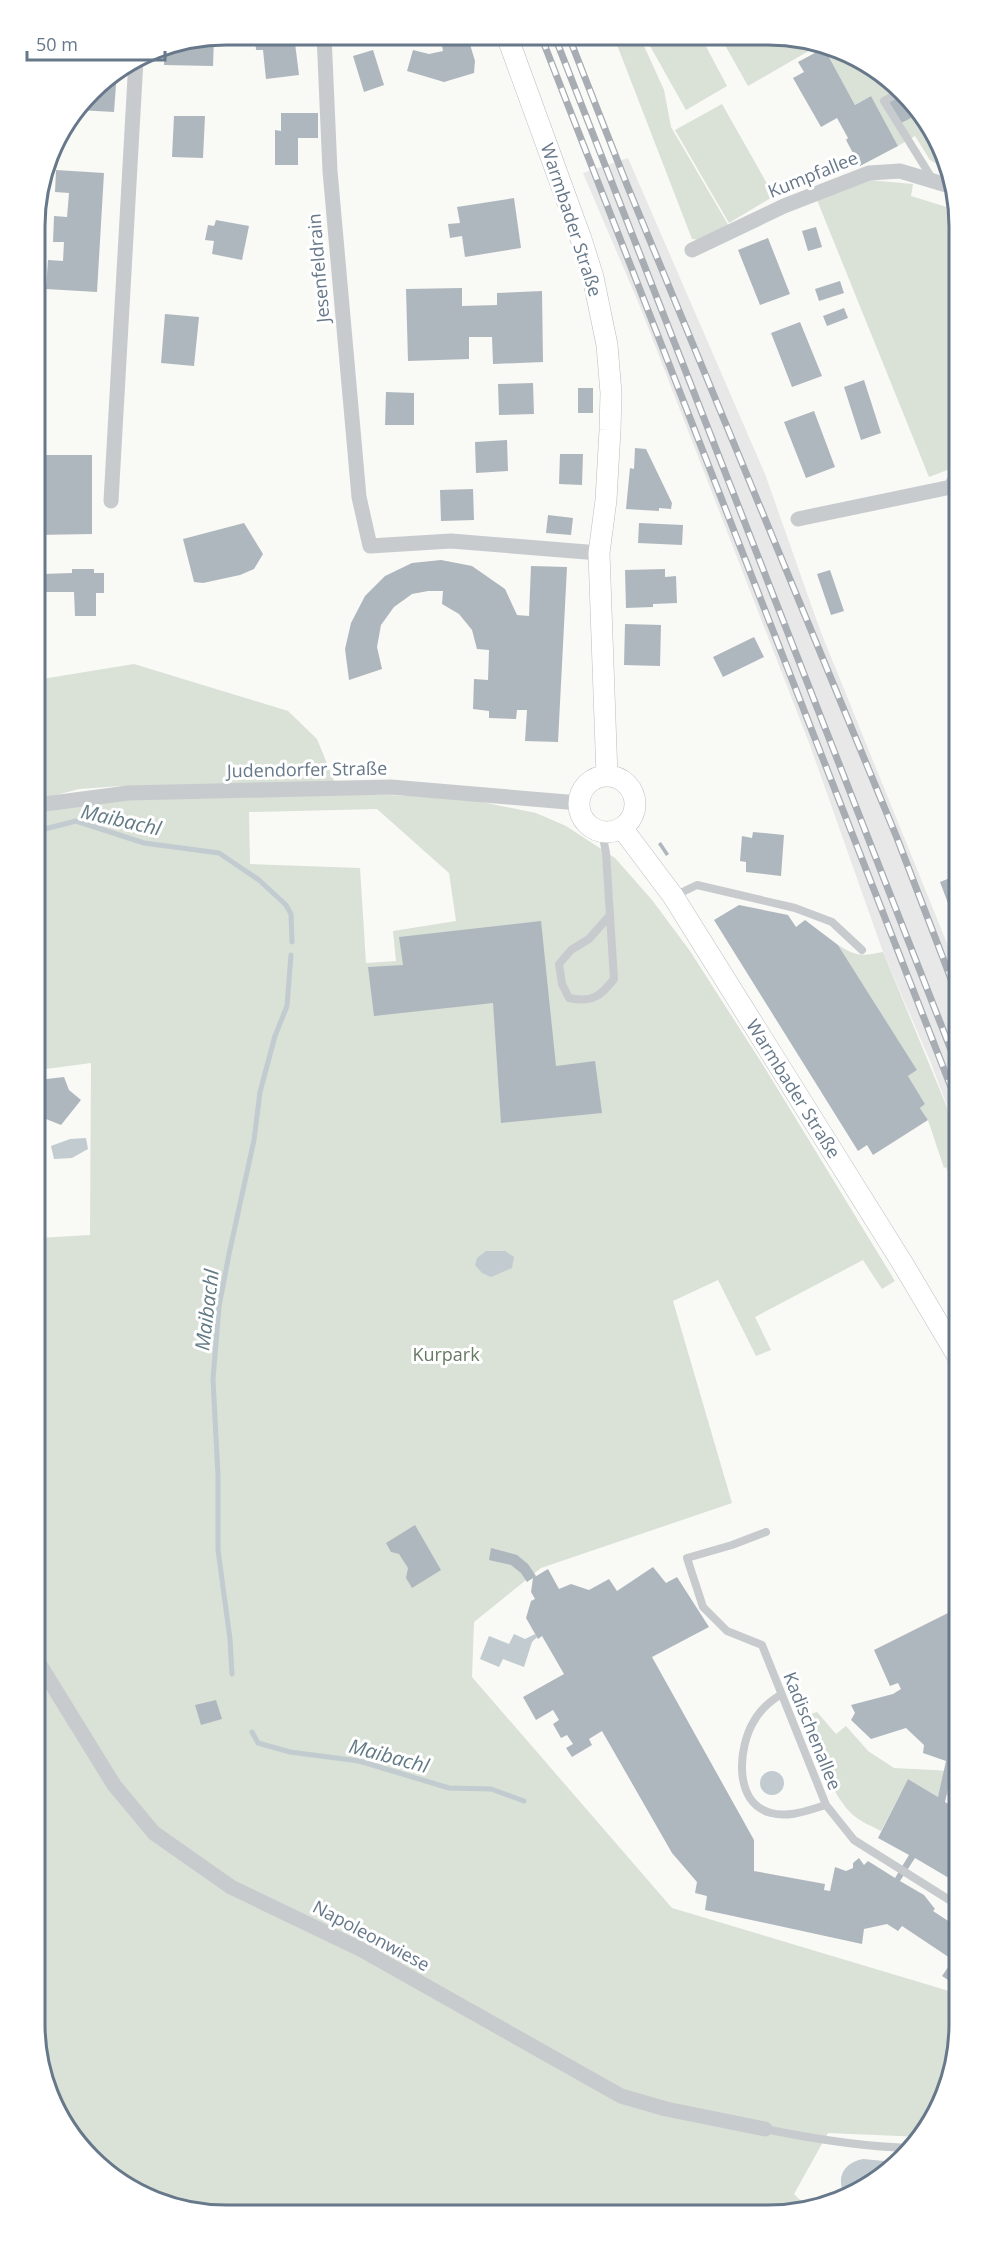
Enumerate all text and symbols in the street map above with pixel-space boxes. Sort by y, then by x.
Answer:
scale bar [27,24,165,62]
text: 50 m [36,32,78,56]
street label: Warmbader Straße [536,140,608,299]
street label: Kumpfallee [764,145,861,203]
street label: Jesenfeldrain [301,213,335,326]
street label: Judendorfer Straße [225,756,387,782]
water label: Maibachl [78,797,165,842]
street label: Warmbader Straße [741,1014,846,1163]
water label: Maibachl [188,1267,225,1352]
park label: Kurpark [412,1342,480,1366]
street label: Kadischenallee [778,1668,848,1793]
water label: Maibachl [346,1732,433,1779]
street label: Napoleonwiese [309,1894,434,1976]

